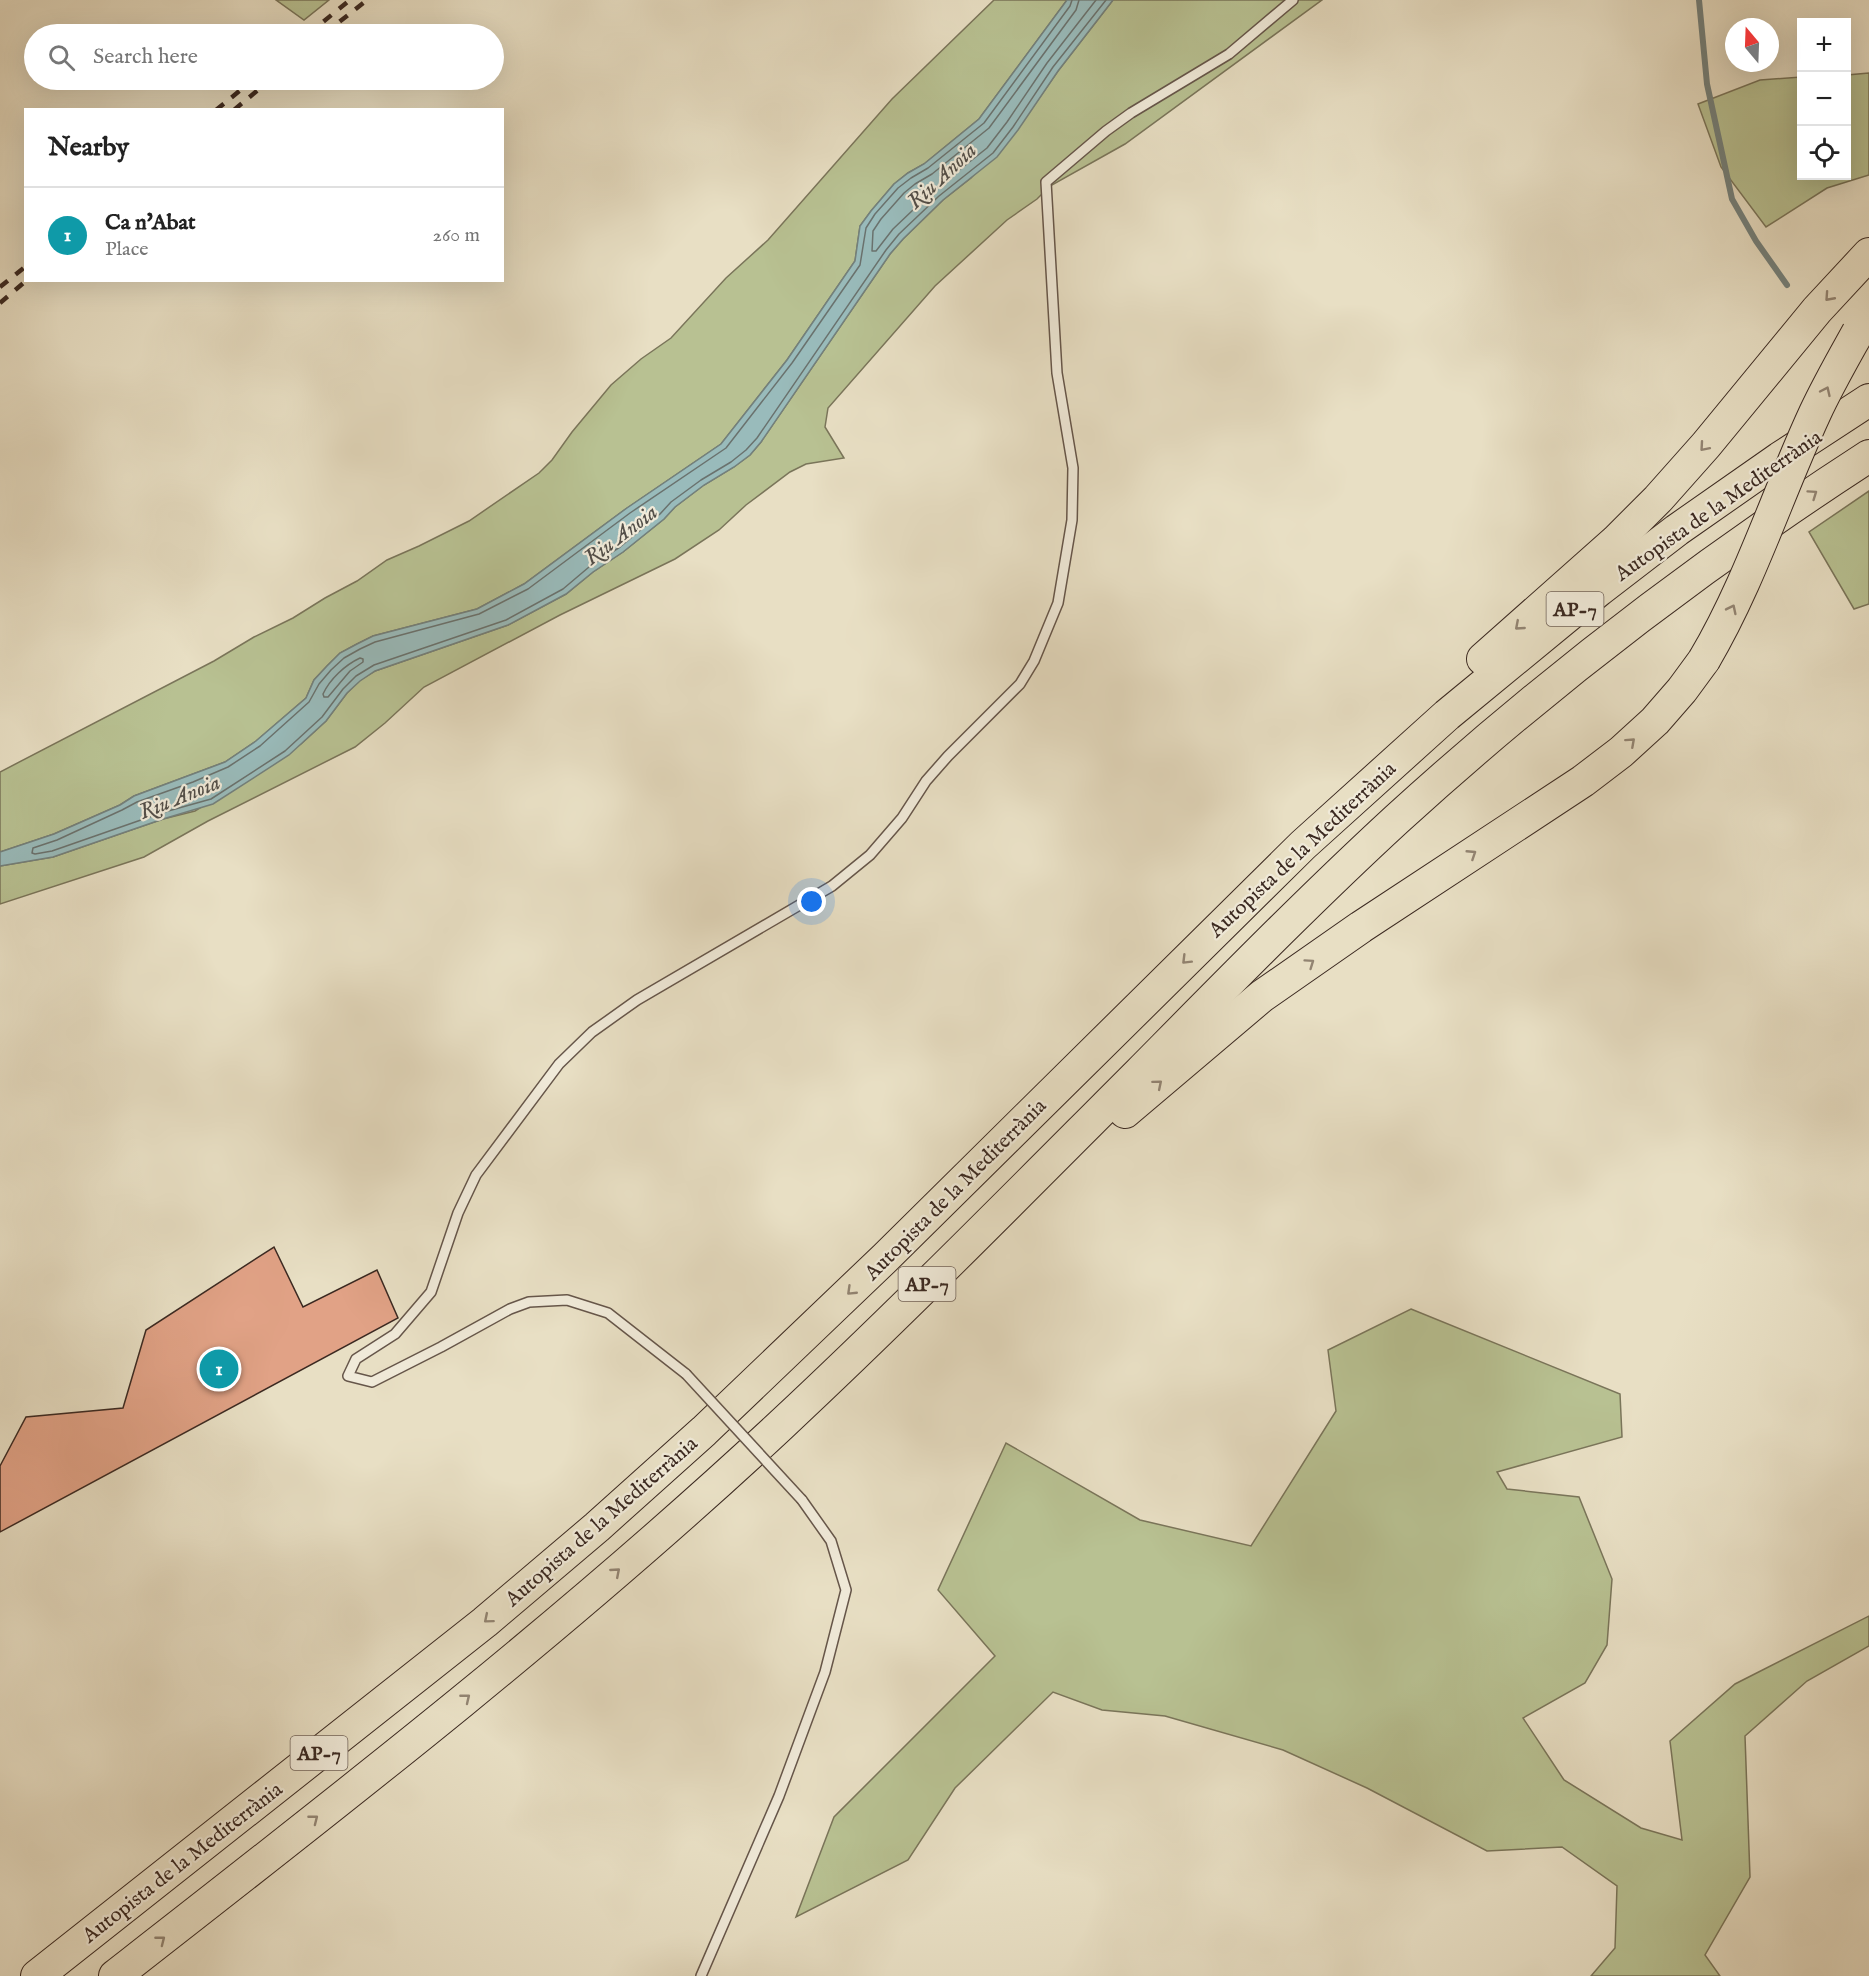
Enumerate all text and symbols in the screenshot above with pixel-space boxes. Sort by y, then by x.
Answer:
north arrow [1725,18,1779,72]
map controls [1797,18,1851,180]
button: + [1797,18,1851,72]
search box [24,24,504,90]
icon: search [45,41,78,74]
text: Search here [93,43,198,71]
button: − [1797,72,1851,126]
button: locate [1797,126,1851,180]
text: Nearby [48,131,129,164]
water label: Riu Anoia [902,137,983,216]
text: Ca n'Abat [105,209,196,237]
text: 1 [64,223,71,248]
text: 260 m [433,223,480,248]
text: Place [105,237,148,262]
one-way arrow [1825,290,1836,300]
one-way arrow [1818,387,1830,398]
street label: Autopista de la Mediterrània [1609,424,1828,589]
one-way arrow [1700,440,1711,451]
one-way arrow [1806,490,1817,501]
water label: Riu Anoia [579,499,664,572]
road number: AP-7 [1546,592,1604,626]
one-way arrow [1725,604,1737,615]
one-way arrow [1515,619,1526,630]
one-way arrow [1625,738,1635,749]
street label: Autopista de la Mediterrània [1203,755,1403,945]
water label: Riu Anoia [135,769,225,827]
one-way arrow [1466,850,1476,862]
your location [797,887,826,916]
one-way arrow [1183,952,1194,963]
one-way arrow [1303,959,1314,970]
one-way arrow [1151,1081,1162,1092]
street label: Autopista de la Mediterrània [859,1093,1053,1288]
road number: AP-7 [898,1267,956,1301]
one-way arrow [848,1284,859,1295]
pin: 1 [200,1346,238,1392]
street label: Autopista de la Mediterrània [499,1430,705,1614]
one-way arrow [609,1568,619,1579]
one-way arrow [484,1611,495,1622]
one-way arrow [459,1694,470,1705]
road number: AP-7 [290,1736,348,1770]
street label: Autopista de la Mediterrània [77,1776,289,1950]
one-way arrow [307,1815,318,1826]
one-way arrow [154,1937,165,1948]

